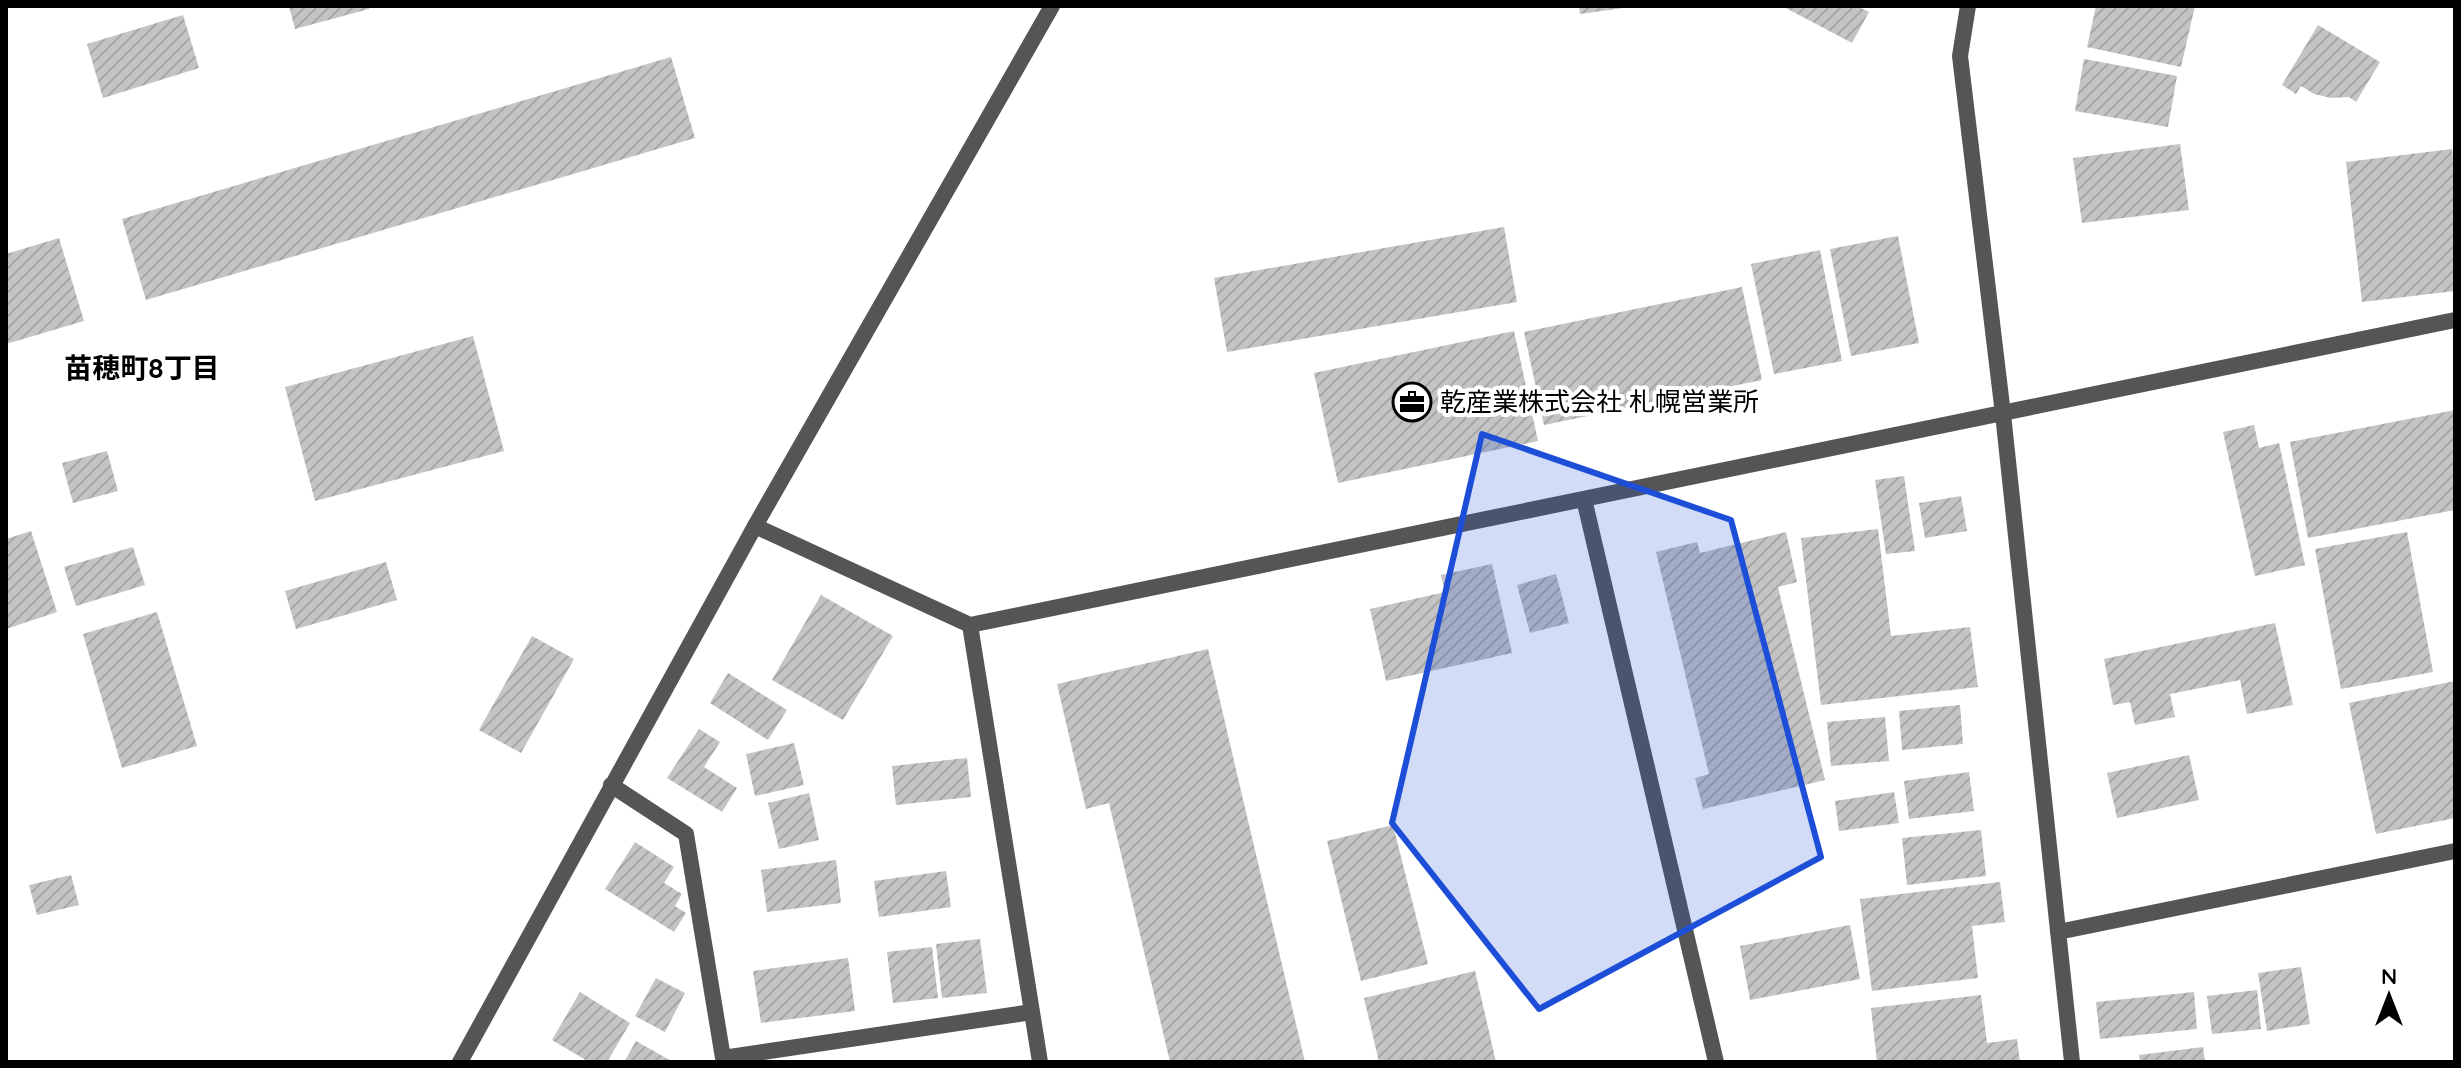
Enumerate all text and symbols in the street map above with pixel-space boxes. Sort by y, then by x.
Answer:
district label: 苗穂町8丁目 [64,350,220,385]
office icon: 乾産業株式会社 札幌営業所 [1391,381,1433,423]
place label: 乾産業株式会社 札幌営業所 [1440,385,1759,418]
north arrow [2349,956,2429,1036]
text: N [2381,962,2397,990]

